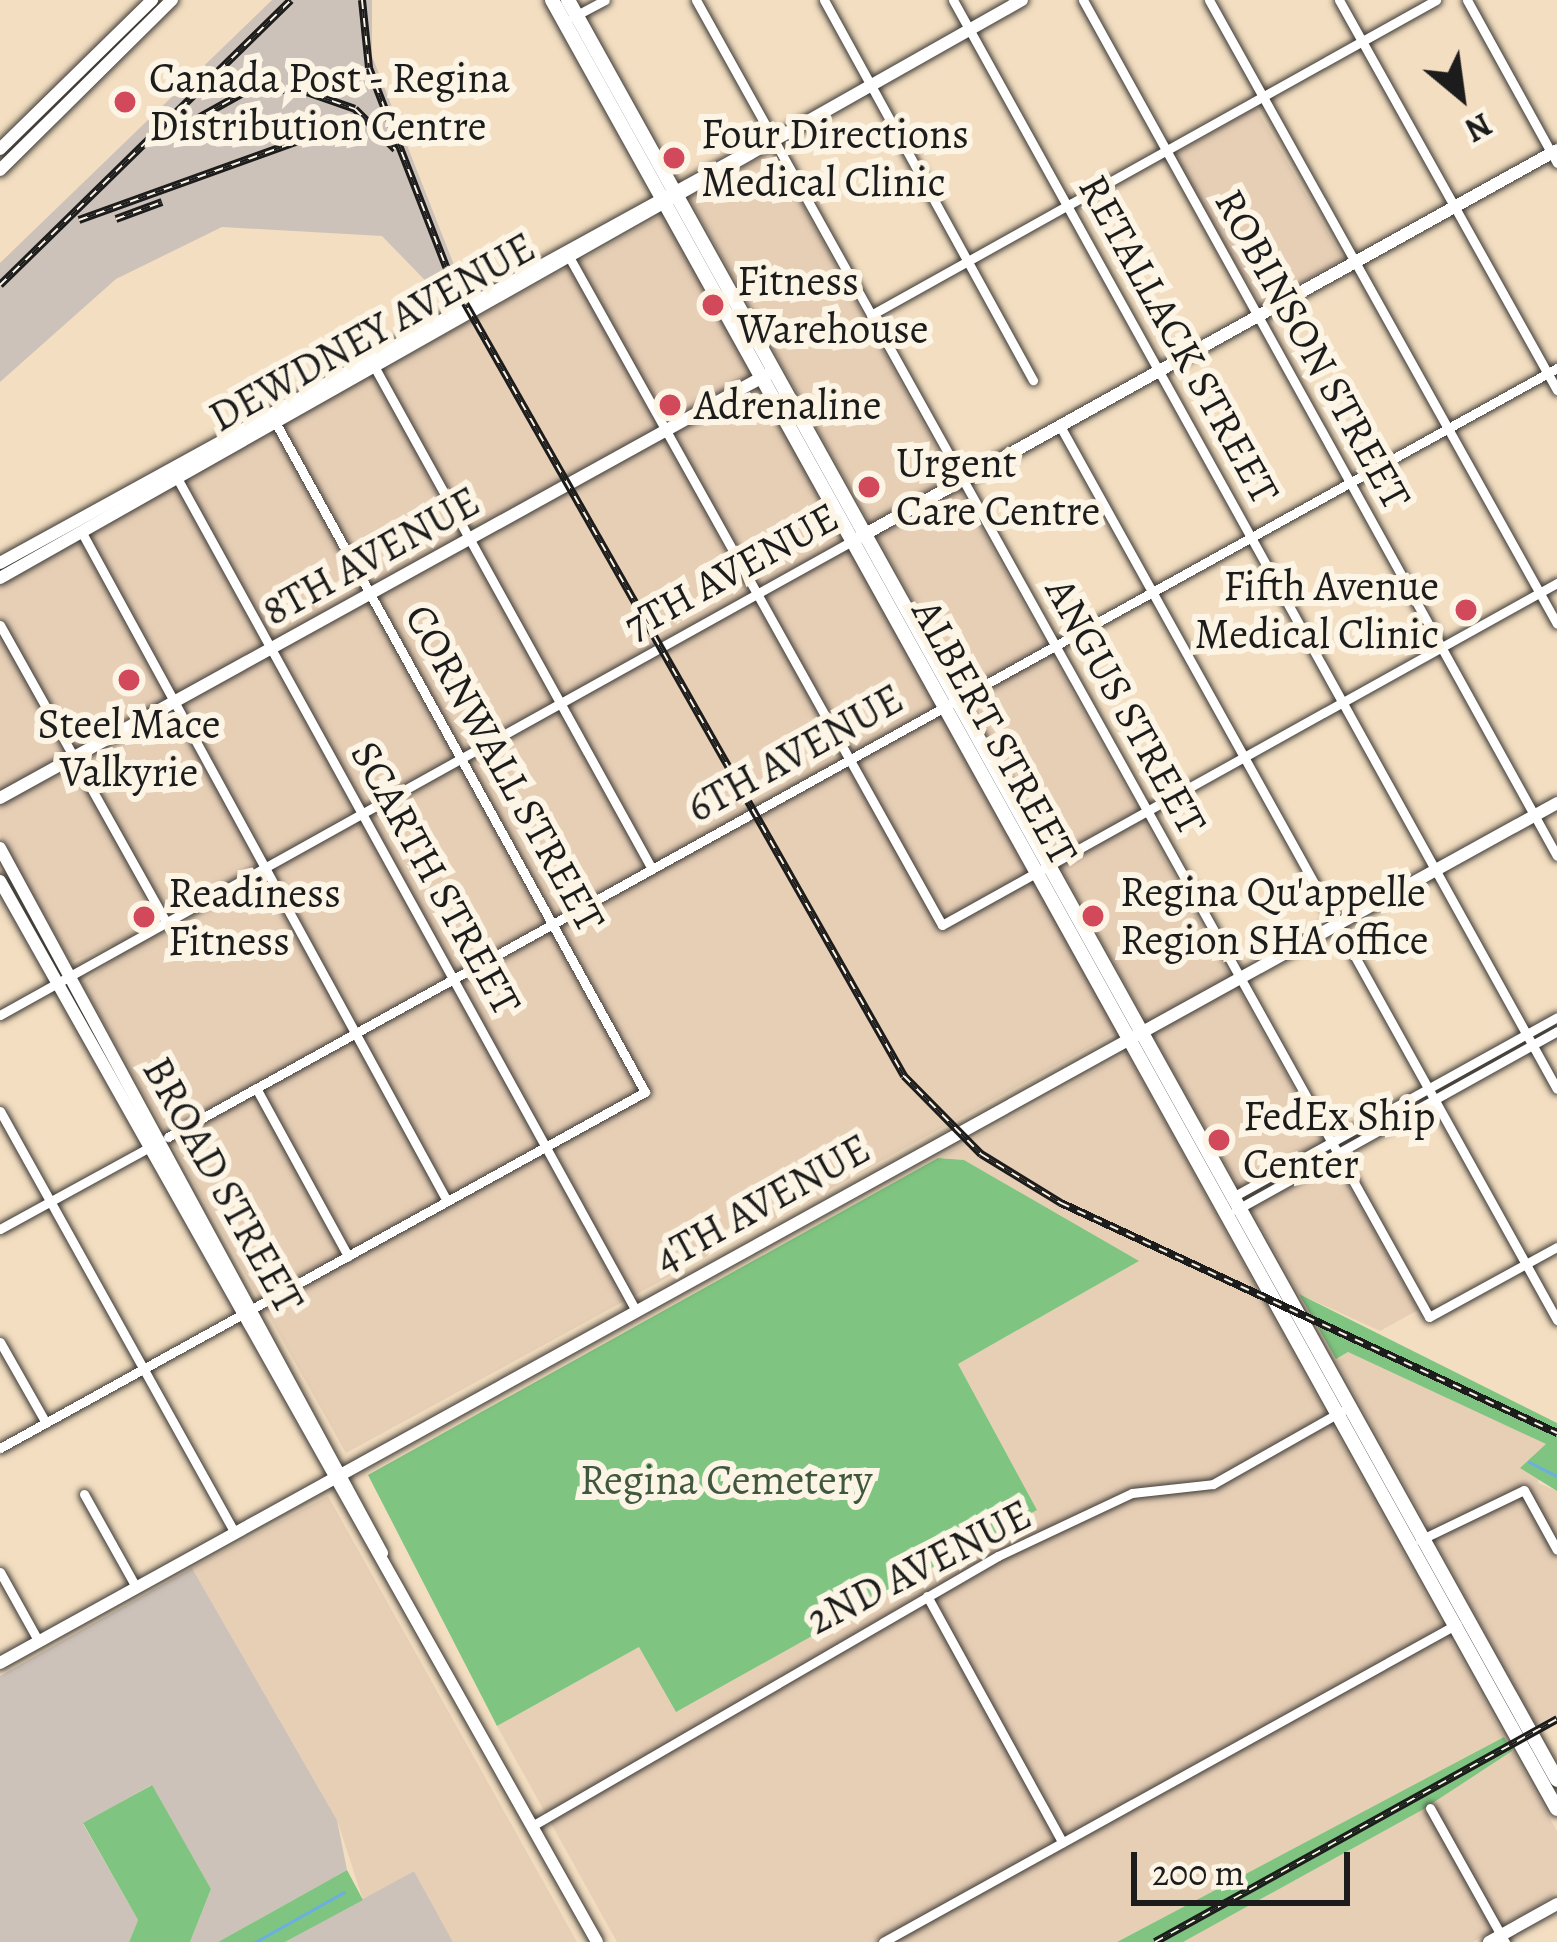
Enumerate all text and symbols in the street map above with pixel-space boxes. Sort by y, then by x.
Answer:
north arrow [1401,36,1521,156]
place label: Canada Post - Regina Distribution Centre [149,53,512,152]
marker: Canada Post - Regina Distribution Centre [112,89,138,115]
text: N [1457,102,1500,153]
place label: Four Directions Medical Clinic [701,109,969,207]
marker: Four Directions Medical Clinic [658,142,690,174]
street label: RETALLACK STREET [1068,166,1290,512]
street label: ROBINSON STREET [1204,180,1422,518]
street label: DEWDNEY AVENUE [200,222,544,442]
place label: Fitness Warehouse [737,256,929,354]
marker: Fitness Warehouse [700,292,726,318]
place label: Adrenaline [694,380,881,430]
marker: Adrenaline [657,392,683,418]
place label: Urgent Care Centre [896,438,1100,536]
marker: Urgent Care Centre [853,471,885,503]
street label: 8TH AVENUE [254,476,488,636]
street label: 7TH AVENUE [615,491,847,651]
place label: Fifth Avenue Medical Clinic [1194,561,1439,660]
street label: ANGUS STREET [1035,569,1217,843]
street label: ALBERT STREET [901,591,1089,873]
marker: Fifth Avenue Medical Clinic [1450,594,1482,626]
street label: CORNWALL STREET [394,596,616,940]
marker: Steel Mace Valkyrie [116,667,142,693]
street label: 6TH AVENUE [678,673,912,833]
place label: Steel Mace Valkyrie [37,699,221,798]
street label: SCARTH STREET [340,732,532,1024]
place label: Regina Qu'appelle Region SHA office [1120,867,1428,966]
place label: Readiness Fitness [168,868,341,966]
marker: Regina Qu'appelle Region SHA office [1077,900,1109,932]
marker: Readiness Fitness [131,904,157,930]
street label: BROAD STREET [132,1048,314,1322]
place label: FedEx Ship Center [1243,1091,1435,1190]
street label: 4TH AVENUE [645,1123,879,1283]
marker: FedEx Ship Center [1206,1127,1232,1153]
park label: Regina Cemetery [580,1455,872,1505]
street label: 2ND AVENUE [798,1489,1040,1645]
scale bar [1137,1828,1356,1902]
text: 200 m [1152,1848,1245,1897]

